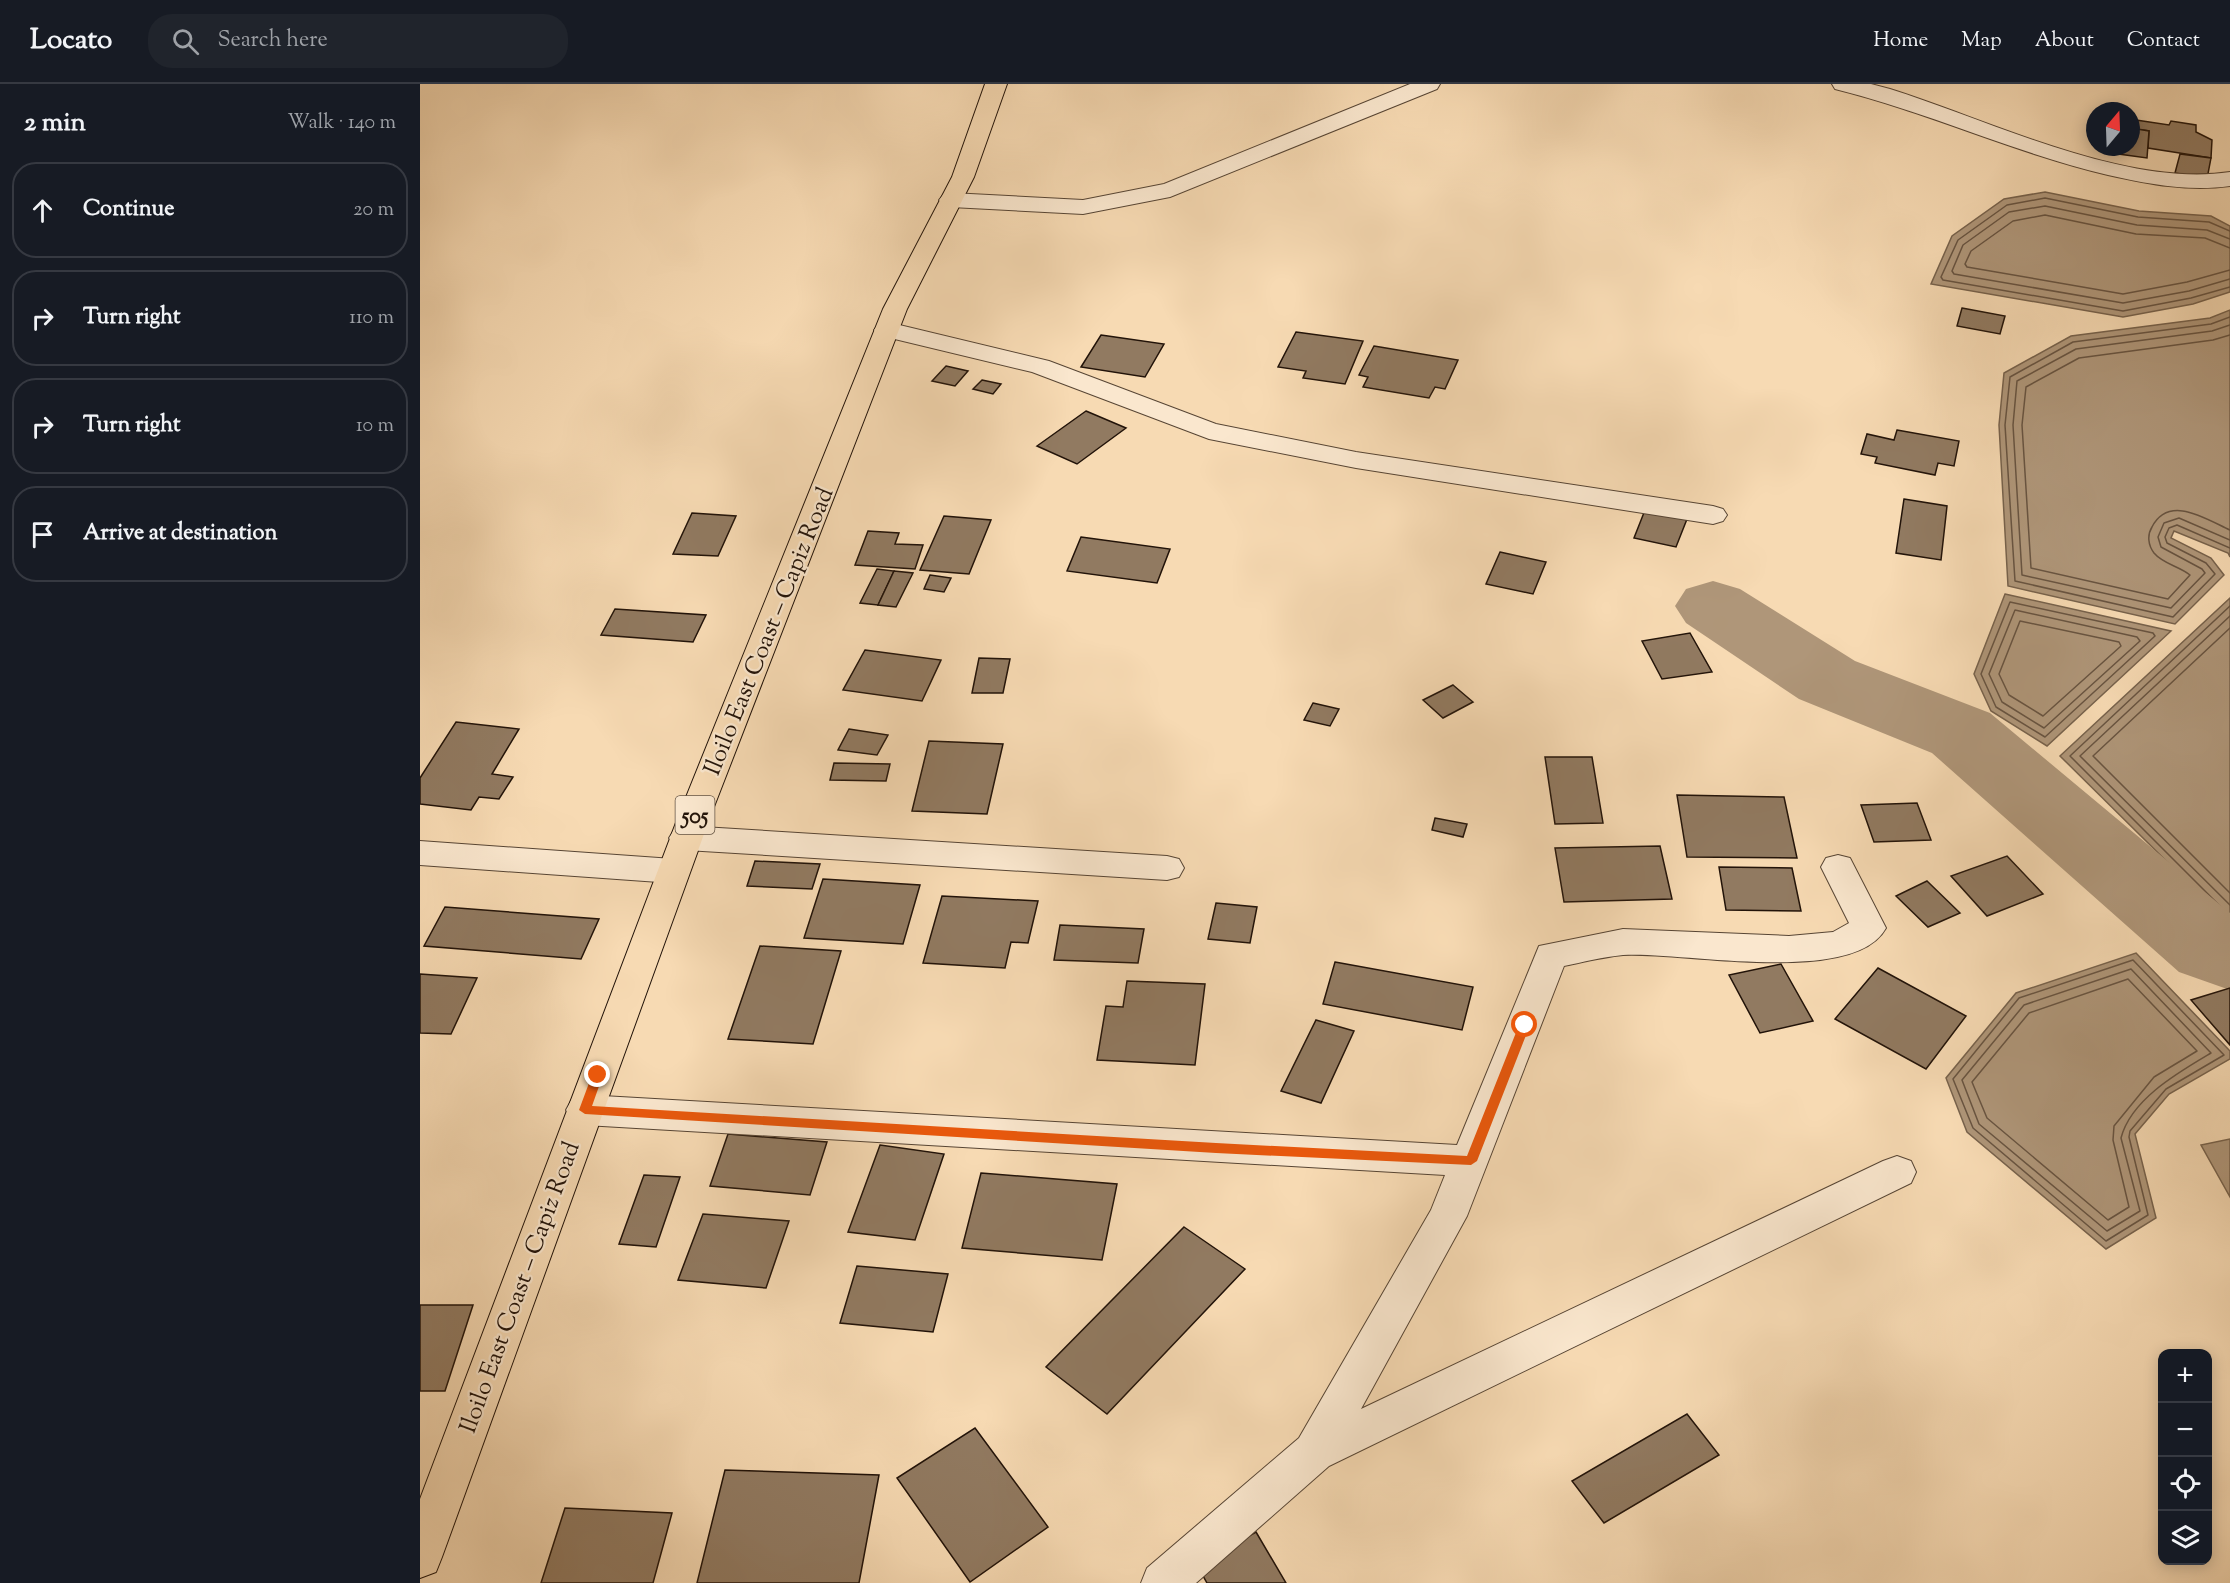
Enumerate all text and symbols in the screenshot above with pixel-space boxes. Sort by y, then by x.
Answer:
search box [148,14,568,68]
text: Locato [30,21,112,61]
icon: search [169,25,202,58]
text: Search here [217,25,328,57]
text: Home [1873,26,1928,56]
text: Map [1961,26,2002,56]
text: About [2035,26,2094,56]
text: Contact [2127,26,2200,56]
north arrow [2086,102,2140,156]
text: 2 min [24,105,86,142]
text: Walk · 140 m [287,109,396,138]
icon: ahead [26,194,59,227]
text: Continue [83,194,174,226]
text: 20 m [353,196,394,225]
icon: right [26,302,59,335]
text: Turn right [83,302,180,334]
text: 110 m [349,304,394,333]
icon: right [26,410,59,443]
text: Turn right [83,410,180,442]
text: 10 m [356,412,394,441]
street label: Iloilo East Coast – Capiz Road [696,482,843,781]
icon: arrive [26,518,59,551]
text: Arrive at destination [83,518,278,550]
road number: 505 [676,796,714,834]
route start [1511,1011,1537,1037]
route end [584,1061,610,1087]
street label: Iloilo East Coast – Capiz Road [452,1137,590,1438]
map controls [2158,1349,2212,1565]
button: + [2158,1349,2212,1403]
button: − [2158,1403,2212,1457]
button: locate [2158,1457,2212,1511]
button: layers [2158,1511,2212,1565]

